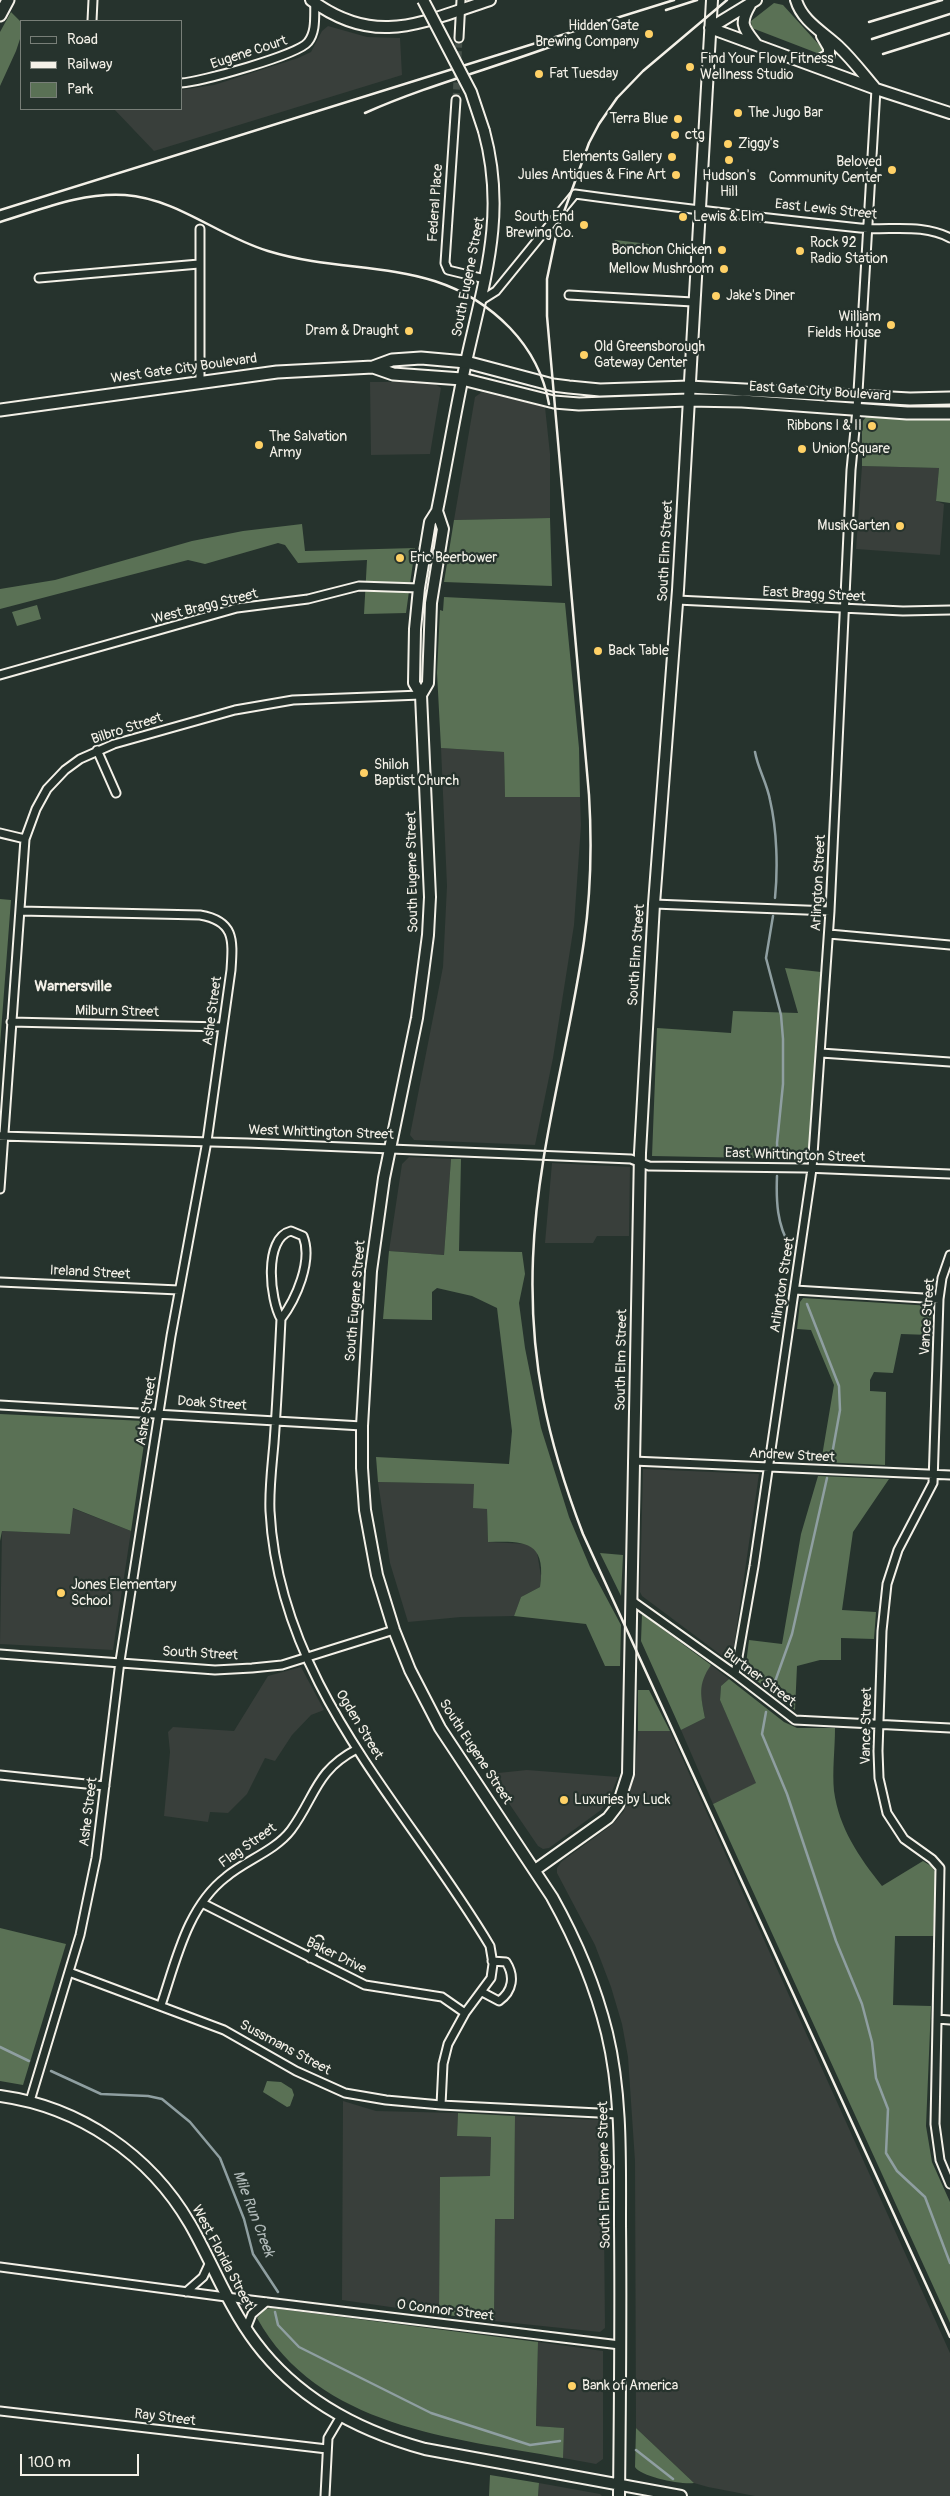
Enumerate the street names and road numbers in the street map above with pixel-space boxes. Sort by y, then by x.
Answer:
street label: Eugene Court [209,33,289,73]
street label: Federal Place [425,163,447,243]
street label: East Lewis Street [774,196,878,224]
street label: South Eugene Street [449,216,489,338]
street label: West Gate City Boulevard [110,350,258,388]
street label: East Gate City Boulevard [748,379,892,405]
street label: South Elm Street [655,500,677,602]
street label: East Bragg Street [762,584,866,606]
street label: West Bragg Street [150,586,260,628]
street label: Bilbro Street [89,710,165,748]
street label: South Eugene Street [404,811,422,933]
street label: Arlington Street [808,834,830,932]
street label: South Elm Street [625,904,649,1006]
street label: Ashe Street [200,975,226,1047]
street label: Milburn Street [75,1003,159,1021]
street label: West Whittington Street [248,1122,394,1144]
street label: East Whittington Street [725,1145,865,1167]
street label: Arlington Street [767,1236,799,1334]
street label: South Eugene Street [342,1240,370,1362]
street label: Ireland Street [49,1262,131,1284]
street label: Vance Street [917,1278,939,1356]
street label: South Elm Street [613,1309,631,1411]
street label: Ashe Street [133,1375,161,1447]
street label: Doak Street [177,1393,247,1415]
street label: Andrew Street [749,1445,835,1467]
street label: South Street [162,1644,238,1664]
street label: Burtner Street [719,1645,799,1711]
street label: Ogden Street [332,1687,386,1763]
street label: Vance Street [858,1687,876,1765]
street label: South Eugene Street [435,1696,515,1808]
street label: Ashe Street [76,1776,102,1848]
street label: Flag Street [216,1820,280,1872]
street label: Baker Drive [303,1934,369,1978]
street label: Sussmans Street [236,2017,334,2079]
street label: South Elm Eugene Street [595,2101,615,2249]
street label: West Florida Street [188,2202,256,2312]
street label: O Connor Street [396,2297,494,2325]
street label: Ray Street [133,2406,197,2430]

